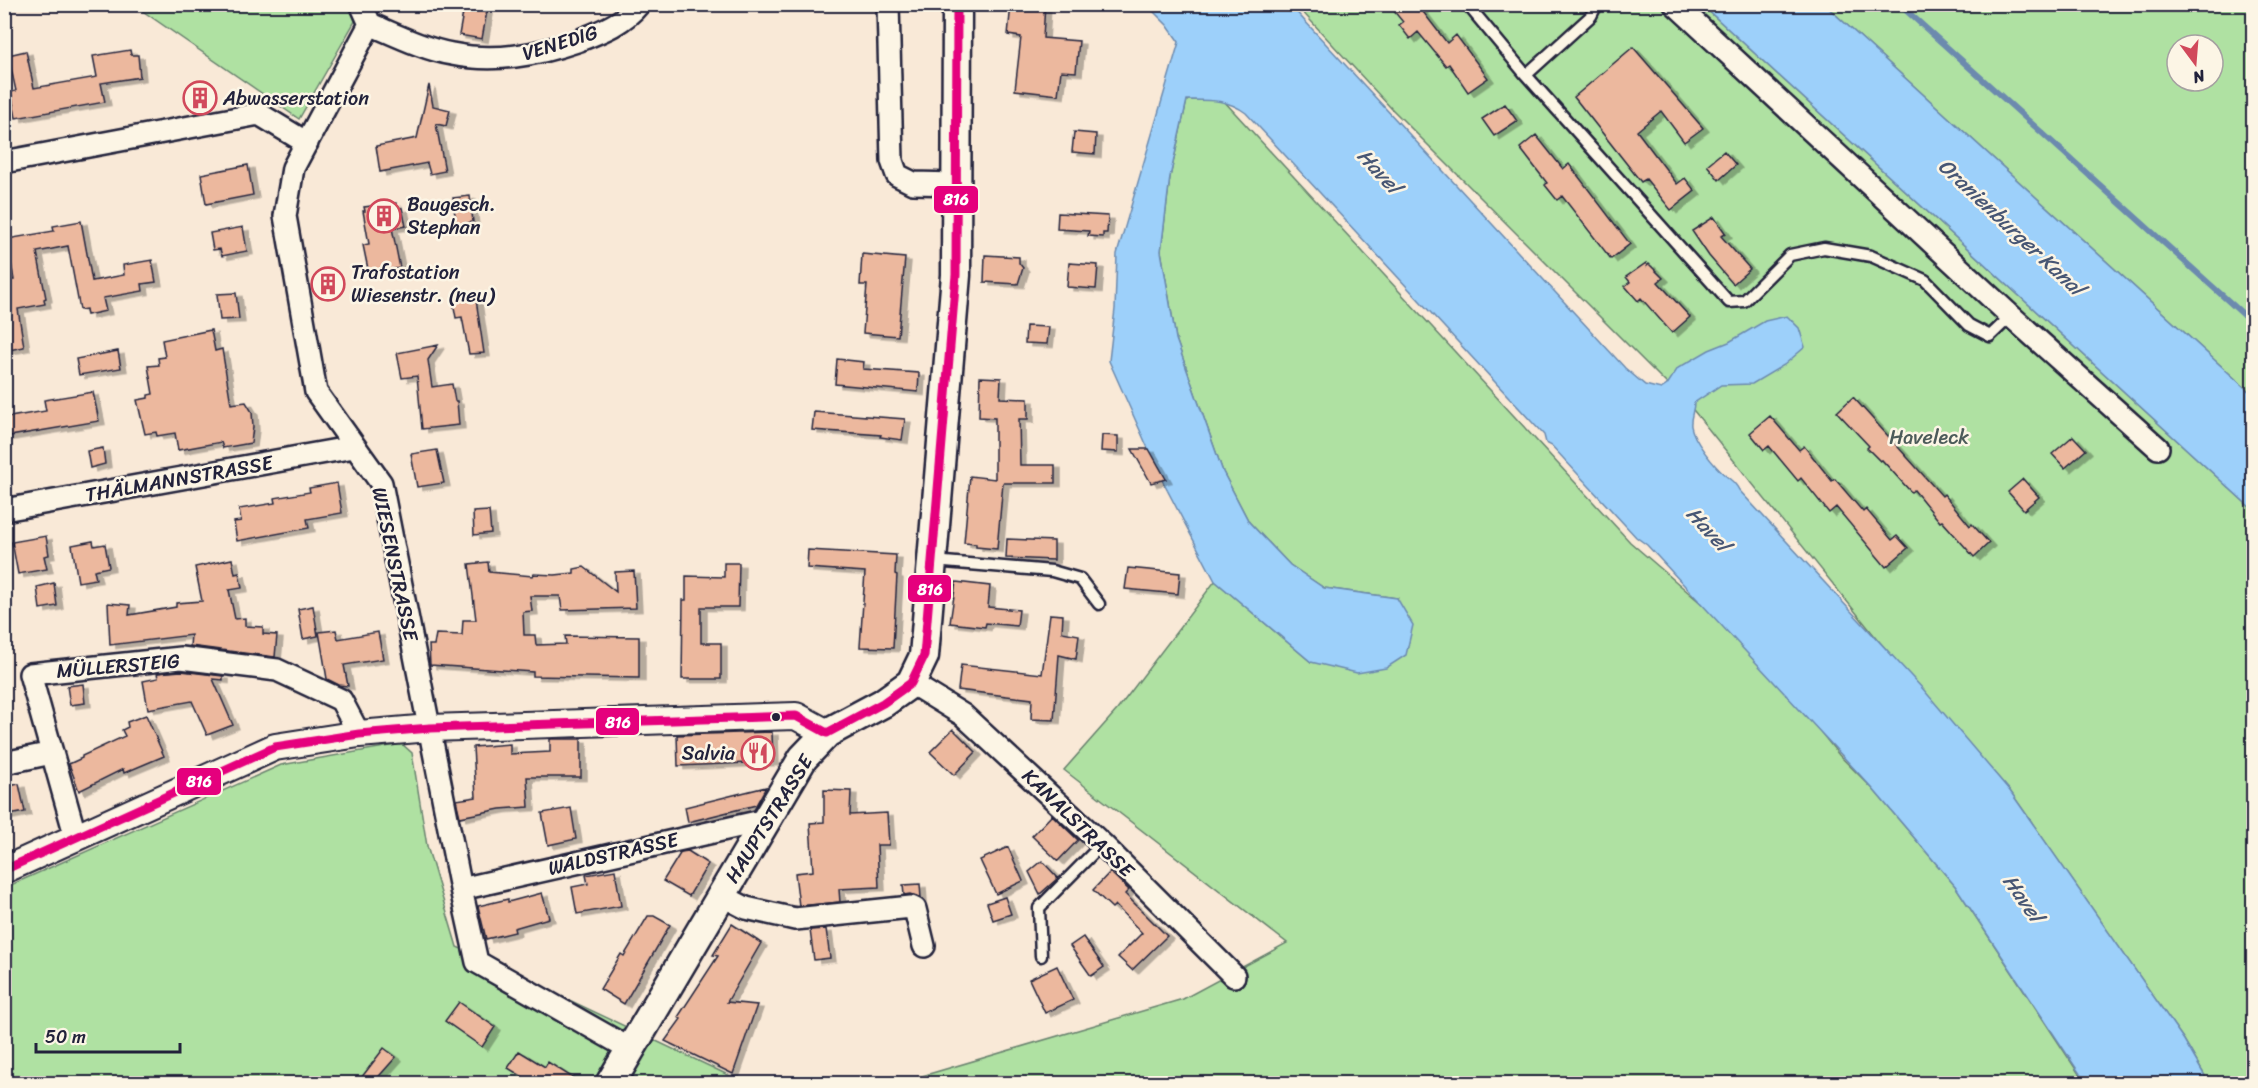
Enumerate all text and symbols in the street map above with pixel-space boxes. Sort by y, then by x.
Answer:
street label: VENEDIG [518,15,603,71]
north arrow [2165,33,2225,93]
text: N [2189,61,2209,93]
building icon: Abwasserstation [182,80,218,116]
place label: Abwasserstation [222,81,369,116]
water label: Havel [1347,139,1414,207]
water label: Oranienburger Kanal [1929,149,2097,309]
line badge: 816 [933,185,979,214]
text: 816 [942,185,969,214]
place label: Baugesch. Stephan [407,187,496,245]
building icon: Baugesch. Stephan [366,198,402,234]
place label: Trafostation Wiesenstr. (neu) [351,255,495,313]
building icon: Trafostation Wiesenstr. (neu) [310,266,346,302]
park label: Haveleck [1889,420,1969,455]
street label: THÄLMANNSTRASSE [83,445,277,513]
street label: WIESENSTRASSE [362,484,429,646]
water label: Havel [1676,497,1743,565]
line badge: 816 [907,574,952,603]
text: 816 [916,575,943,604]
street label: MÜLLERSTEIG [55,643,182,689]
line badge: 816 [595,707,640,736]
text: 816 [604,708,631,737]
unlabelled marker [770,711,782,723]
restaurant icon: Salvia [740,735,776,771]
place label: Salvia [682,736,735,771]
street label: HAUPTSTRASSE [715,746,824,890]
street label: KANALSTRASSE [1013,760,1144,888]
line badge: 816 [176,767,222,796]
text: 816 [185,767,212,796]
street label: WALDSTRASSE [545,822,683,886]
water label: Havel [1993,866,2056,934]
scale bar [36,1016,180,1054]
text: 50 m [45,1021,86,1053]

